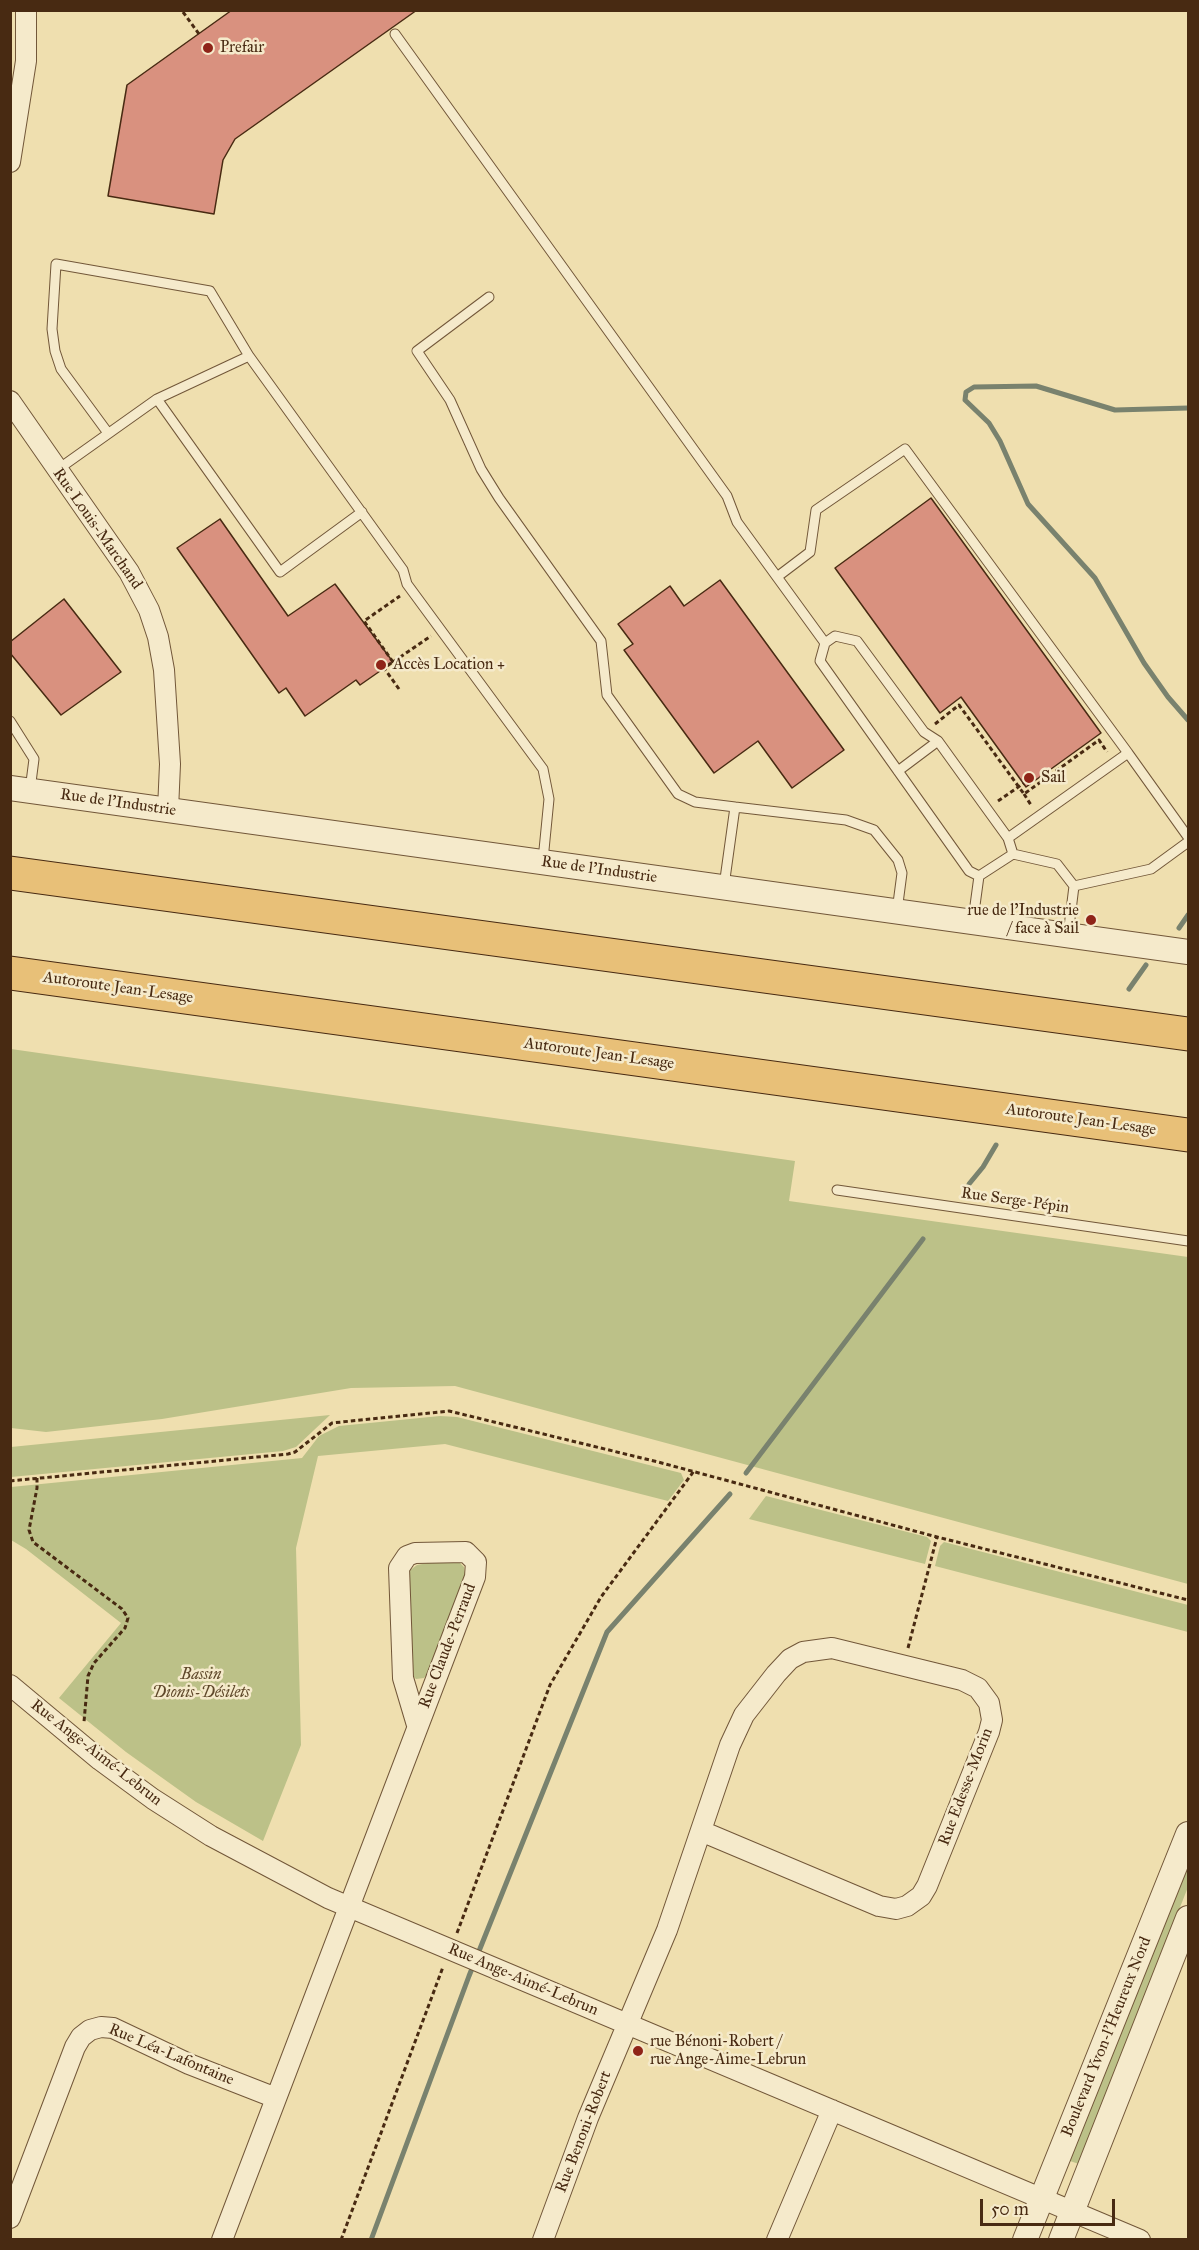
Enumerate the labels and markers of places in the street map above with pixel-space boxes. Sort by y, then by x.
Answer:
place label: Prefair [220,38,264,58]
marker: Prefair [201,41,215,55]
place label: Accès Location + [393,655,505,675]
marker: Accès Location + [374,658,388,672]
place label: Sail [1041,768,1066,788]
marker: Sail [1022,771,1036,785]
place label: rue de l'Industrie / face à Sail [967,901,1079,939]
marker: rue de l'Industrie / face à Sail [1084,913,1098,927]
place label: rue Bénoni-Robert / rue Ange-Aime-Lebrun [650,2032,806,2070]
marker: rue Bénoni-Robert / rue Ange-Aime-Lebrun [631,2044,645,2058]

